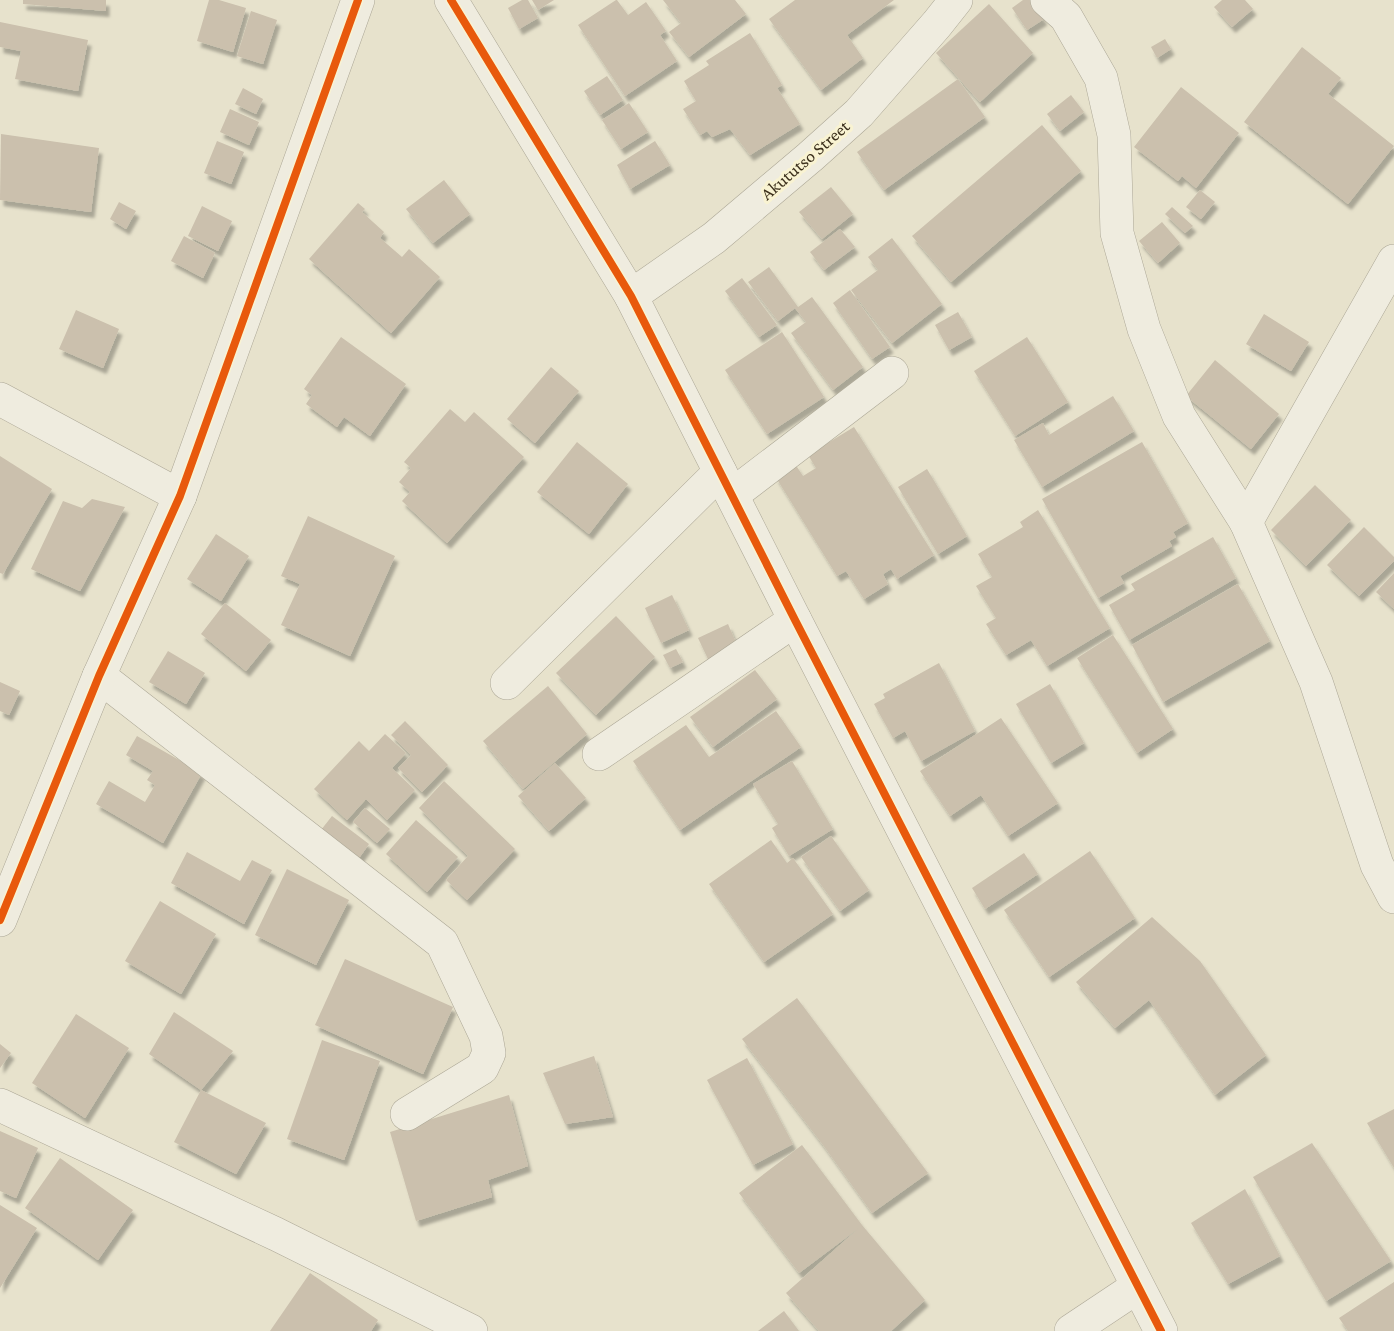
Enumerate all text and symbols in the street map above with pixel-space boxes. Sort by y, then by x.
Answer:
street label: Akututso Street [757,115,854,204]

